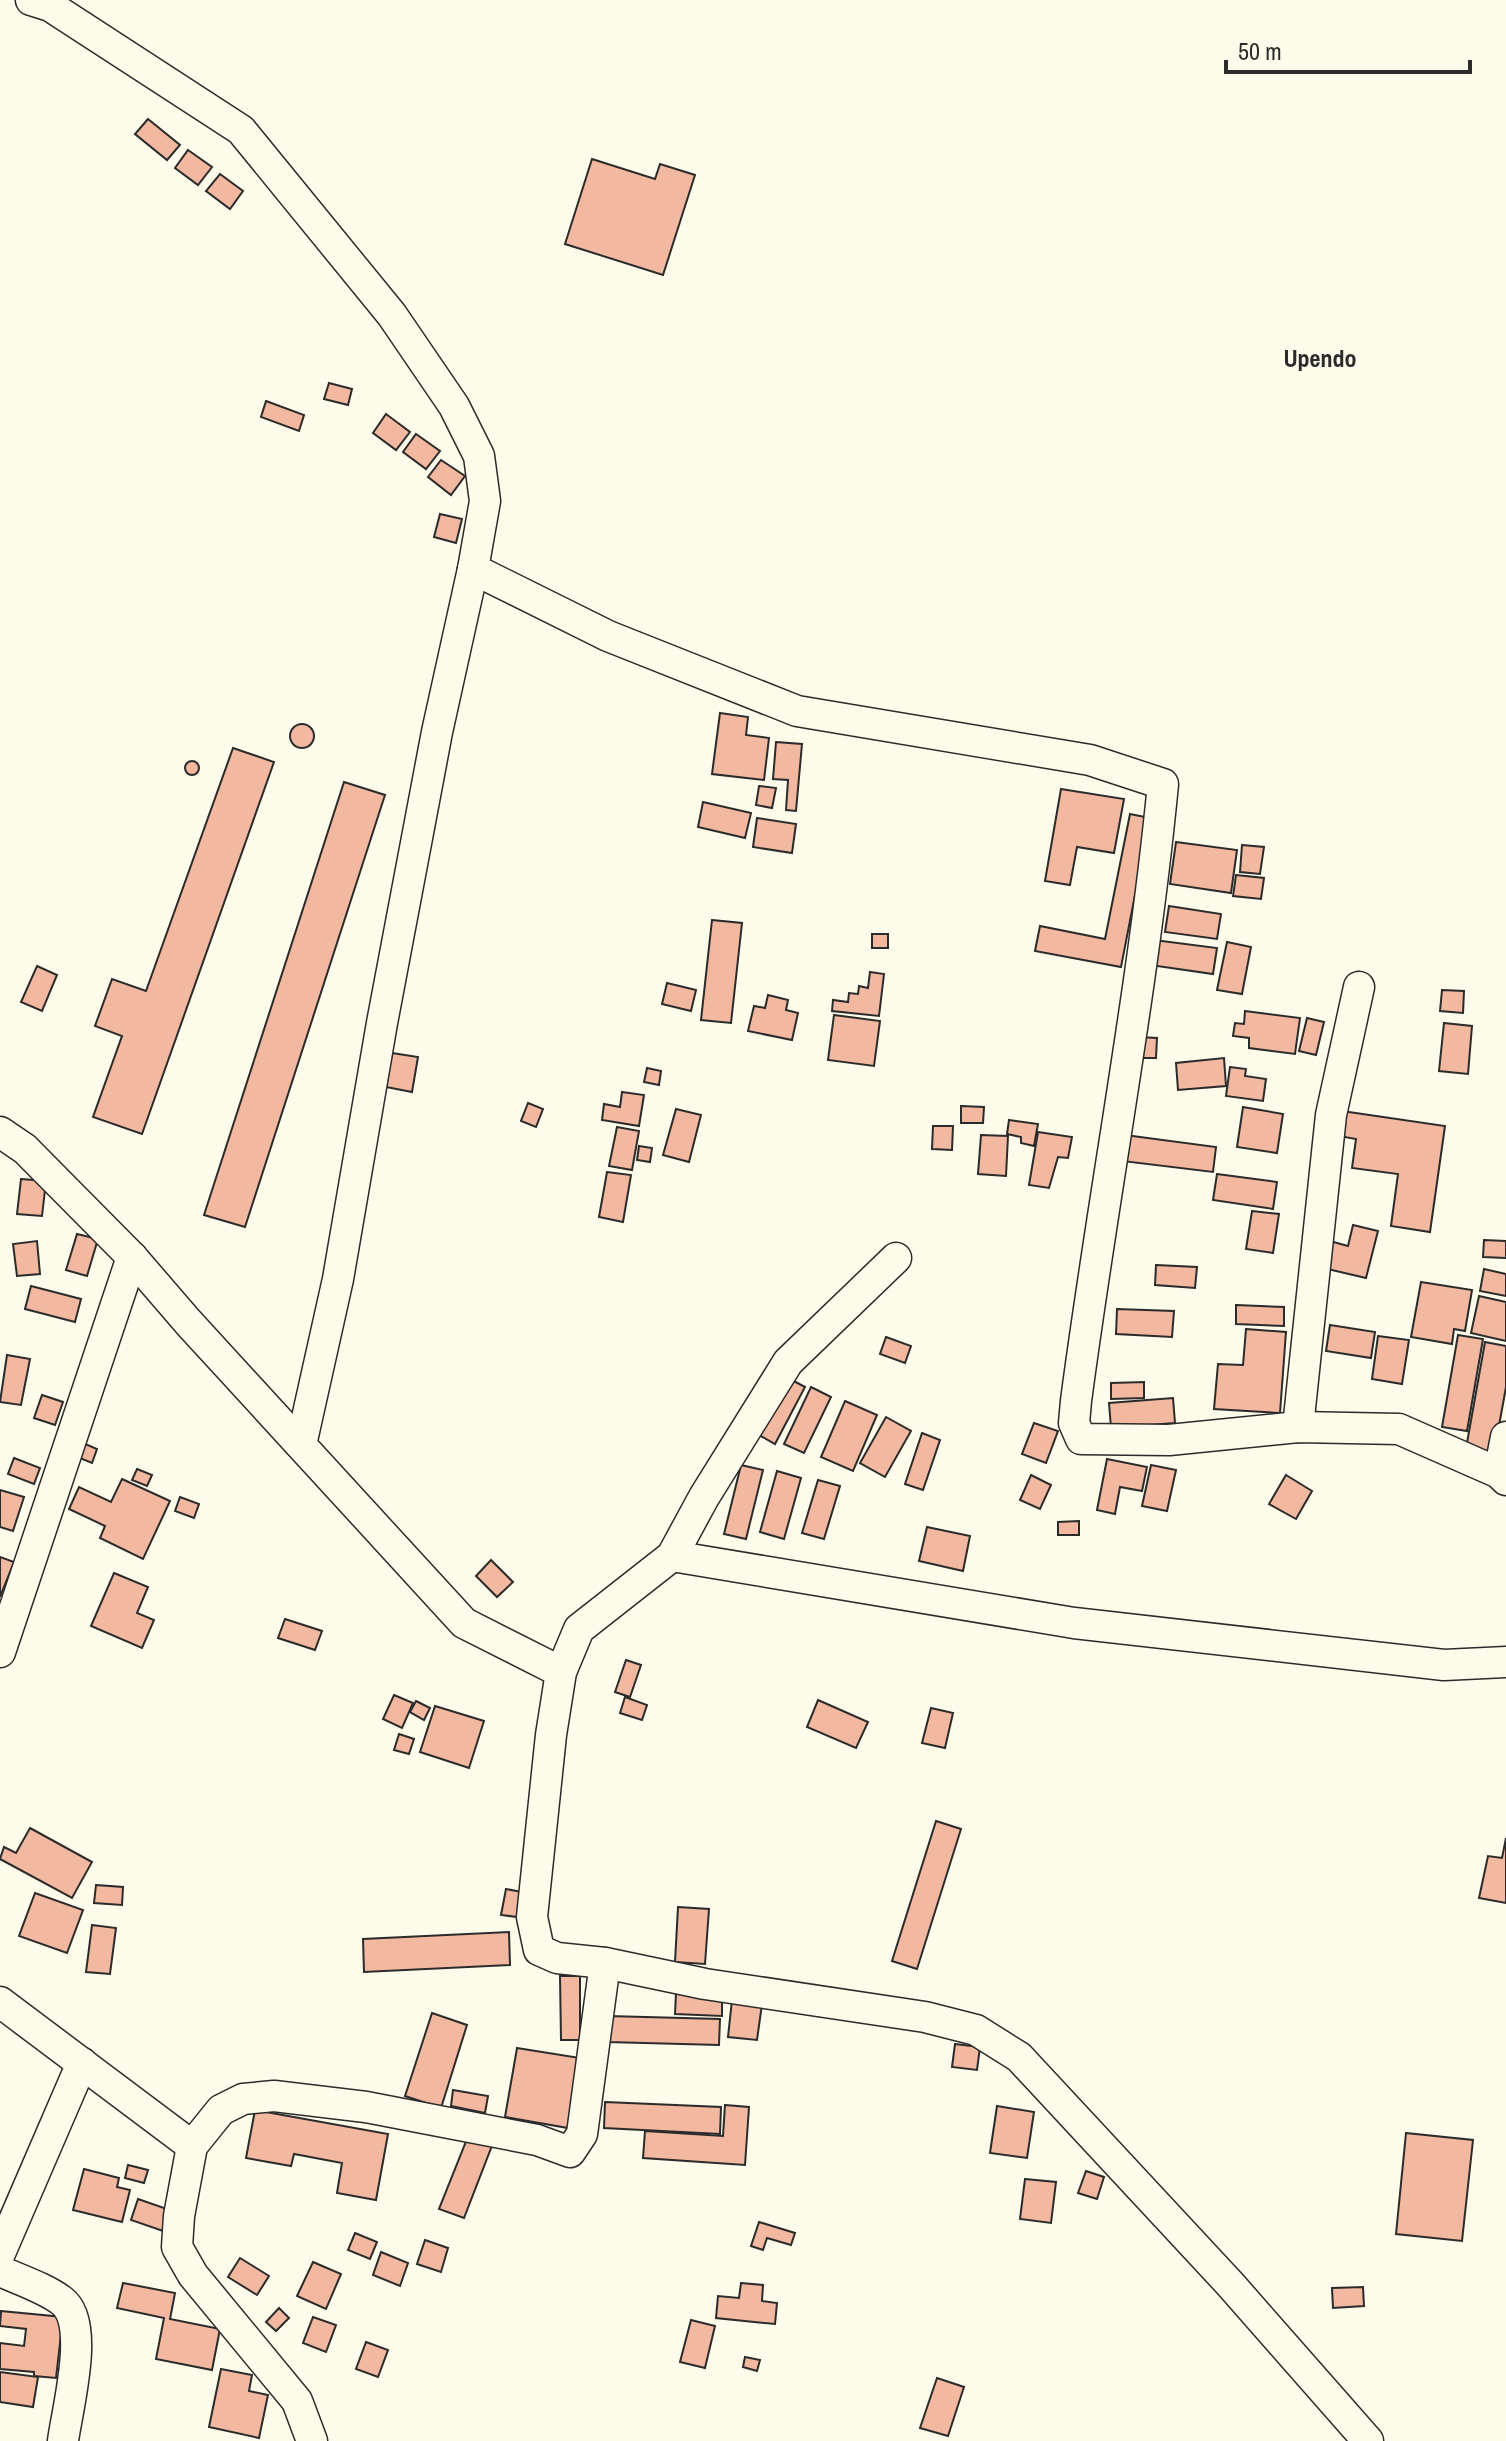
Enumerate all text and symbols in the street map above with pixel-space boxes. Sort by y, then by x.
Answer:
scale bar [1226,24,1470,74]
text: 50 m [1238,35,1282,67]
district label: Upendo [1283,342,1357,374]

